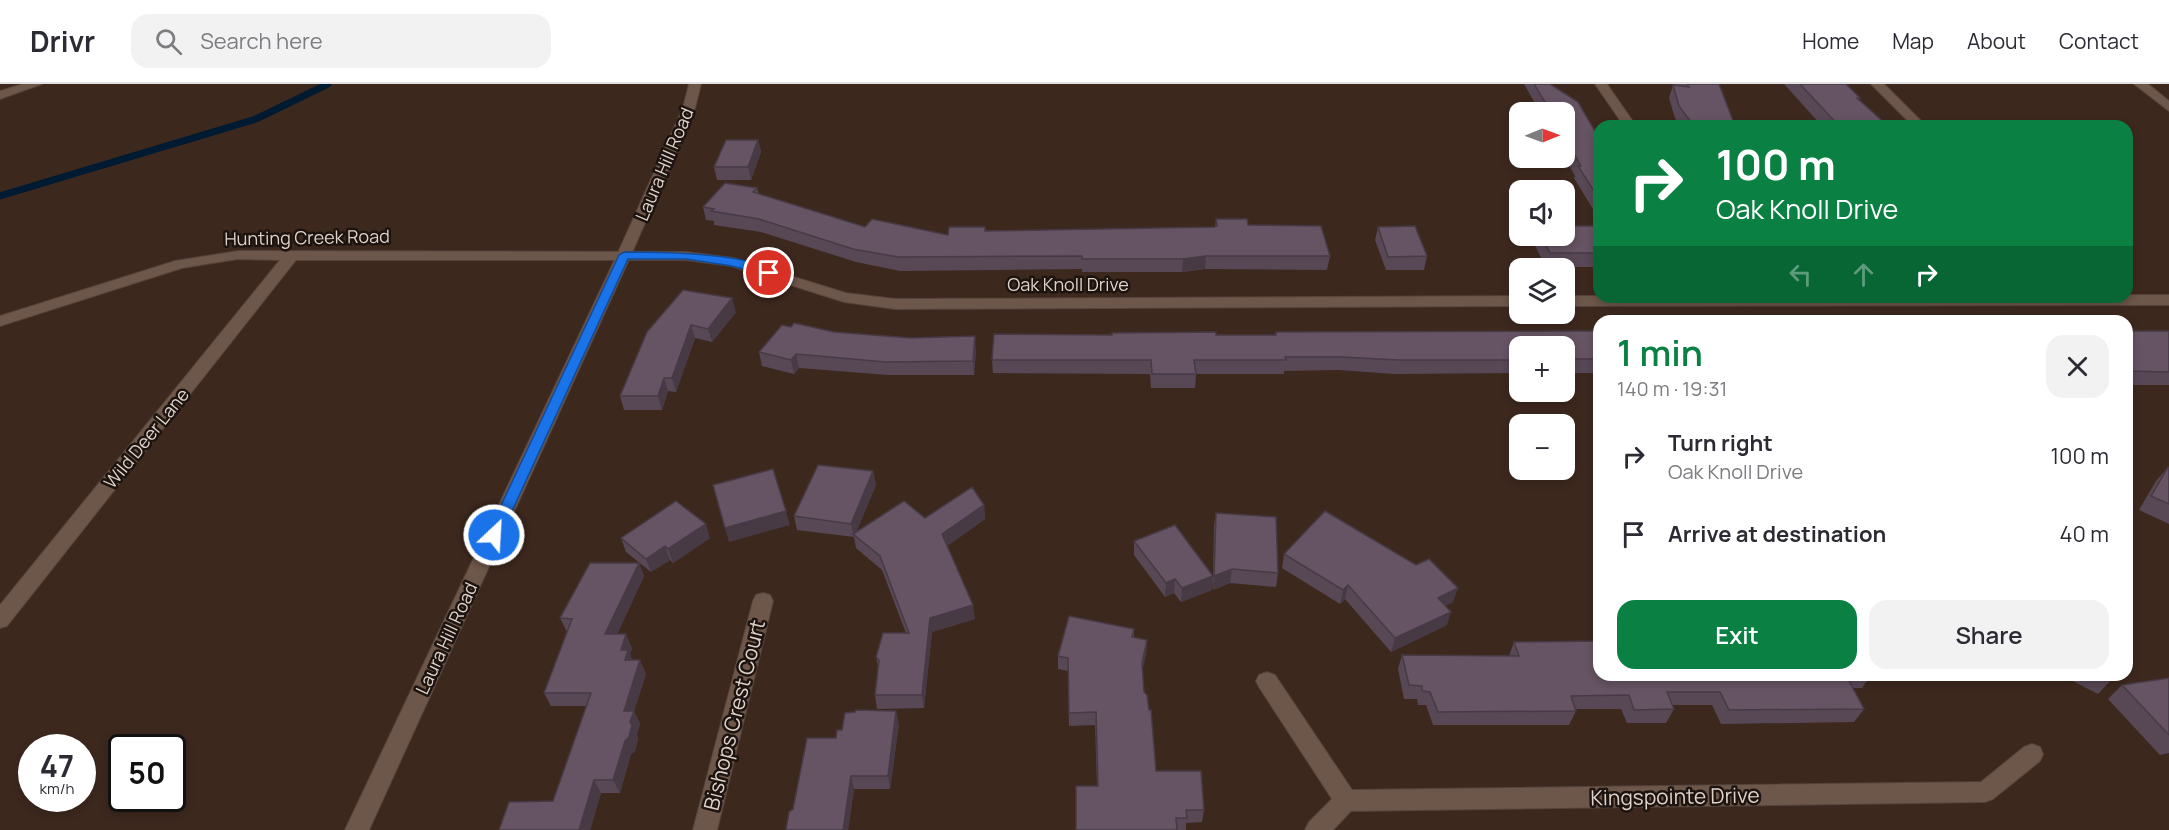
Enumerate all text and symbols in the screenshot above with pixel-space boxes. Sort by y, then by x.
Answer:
search box [131,14,551,68]
text: Drivr [30,22,95,60]
icon: search [152,25,185,58]
text: Search here [200,26,323,56]
text: Home [1802,27,1859,55]
text: Map [1892,27,1934,55]
text: About [1967,27,2026,55]
text: Contact [2059,27,2139,55]
north arrow [1509,102,1575,168]
map controls [1509,102,1575,480]
street label: Laura Hill Road [629,104,699,224]
text: 100 m [1716,135,1836,193]
icon: right [1617,144,1695,222]
button: sound [1509,180,1575,246]
text: Oak Knoll Drive [1716,190,1898,227]
street label: Hunting Creek Road [224,224,390,250]
pin [743,247,794,298]
icon: arrive [752,256,785,289]
button: layers [1509,258,1575,324]
icon: left [1784,258,1817,291]
icon: ahead [1847,258,1880,291]
icon: right [1910,258,1943,291]
street label: Oak Knoll Drive [1007,272,1129,296]
text: 1 min [1617,328,1703,377]
button: close [2046,335,2109,398]
button: + [1509,336,1575,402]
text: 140 m · 19:31 [1617,375,1727,402]
street label: Wild Deer Lane [98,383,194,493]
button: − [1509,414,1575,480]
text: Turn right [1668,428,1773,458]
icon: right [1617,440,1650,473]
text: 100 m [2051,441,2109,471]
text: Oak Knoll Drive [1668,458,1803,485]
position arrow [462,503,526,567]
icon: arrive [1617,518,1650,551]
text: Arrive at destination [1668,519,1886,549]
text: 40 m [2060,519,2109,549]
street label: Laura Hill Road [410,578,482,698]
button: Exit [1617,600,1857,669]
button: Share [1869,600,2109,669]
street label: Bishops Crest Court [697,617,771,813]
speed limit sign: 50 [108,734,186,812]
text: 47 [40,745,74,786]
text: km/h [40,778,74,799]
street label: Kingspointe Drive [1590,781,1760,811]

